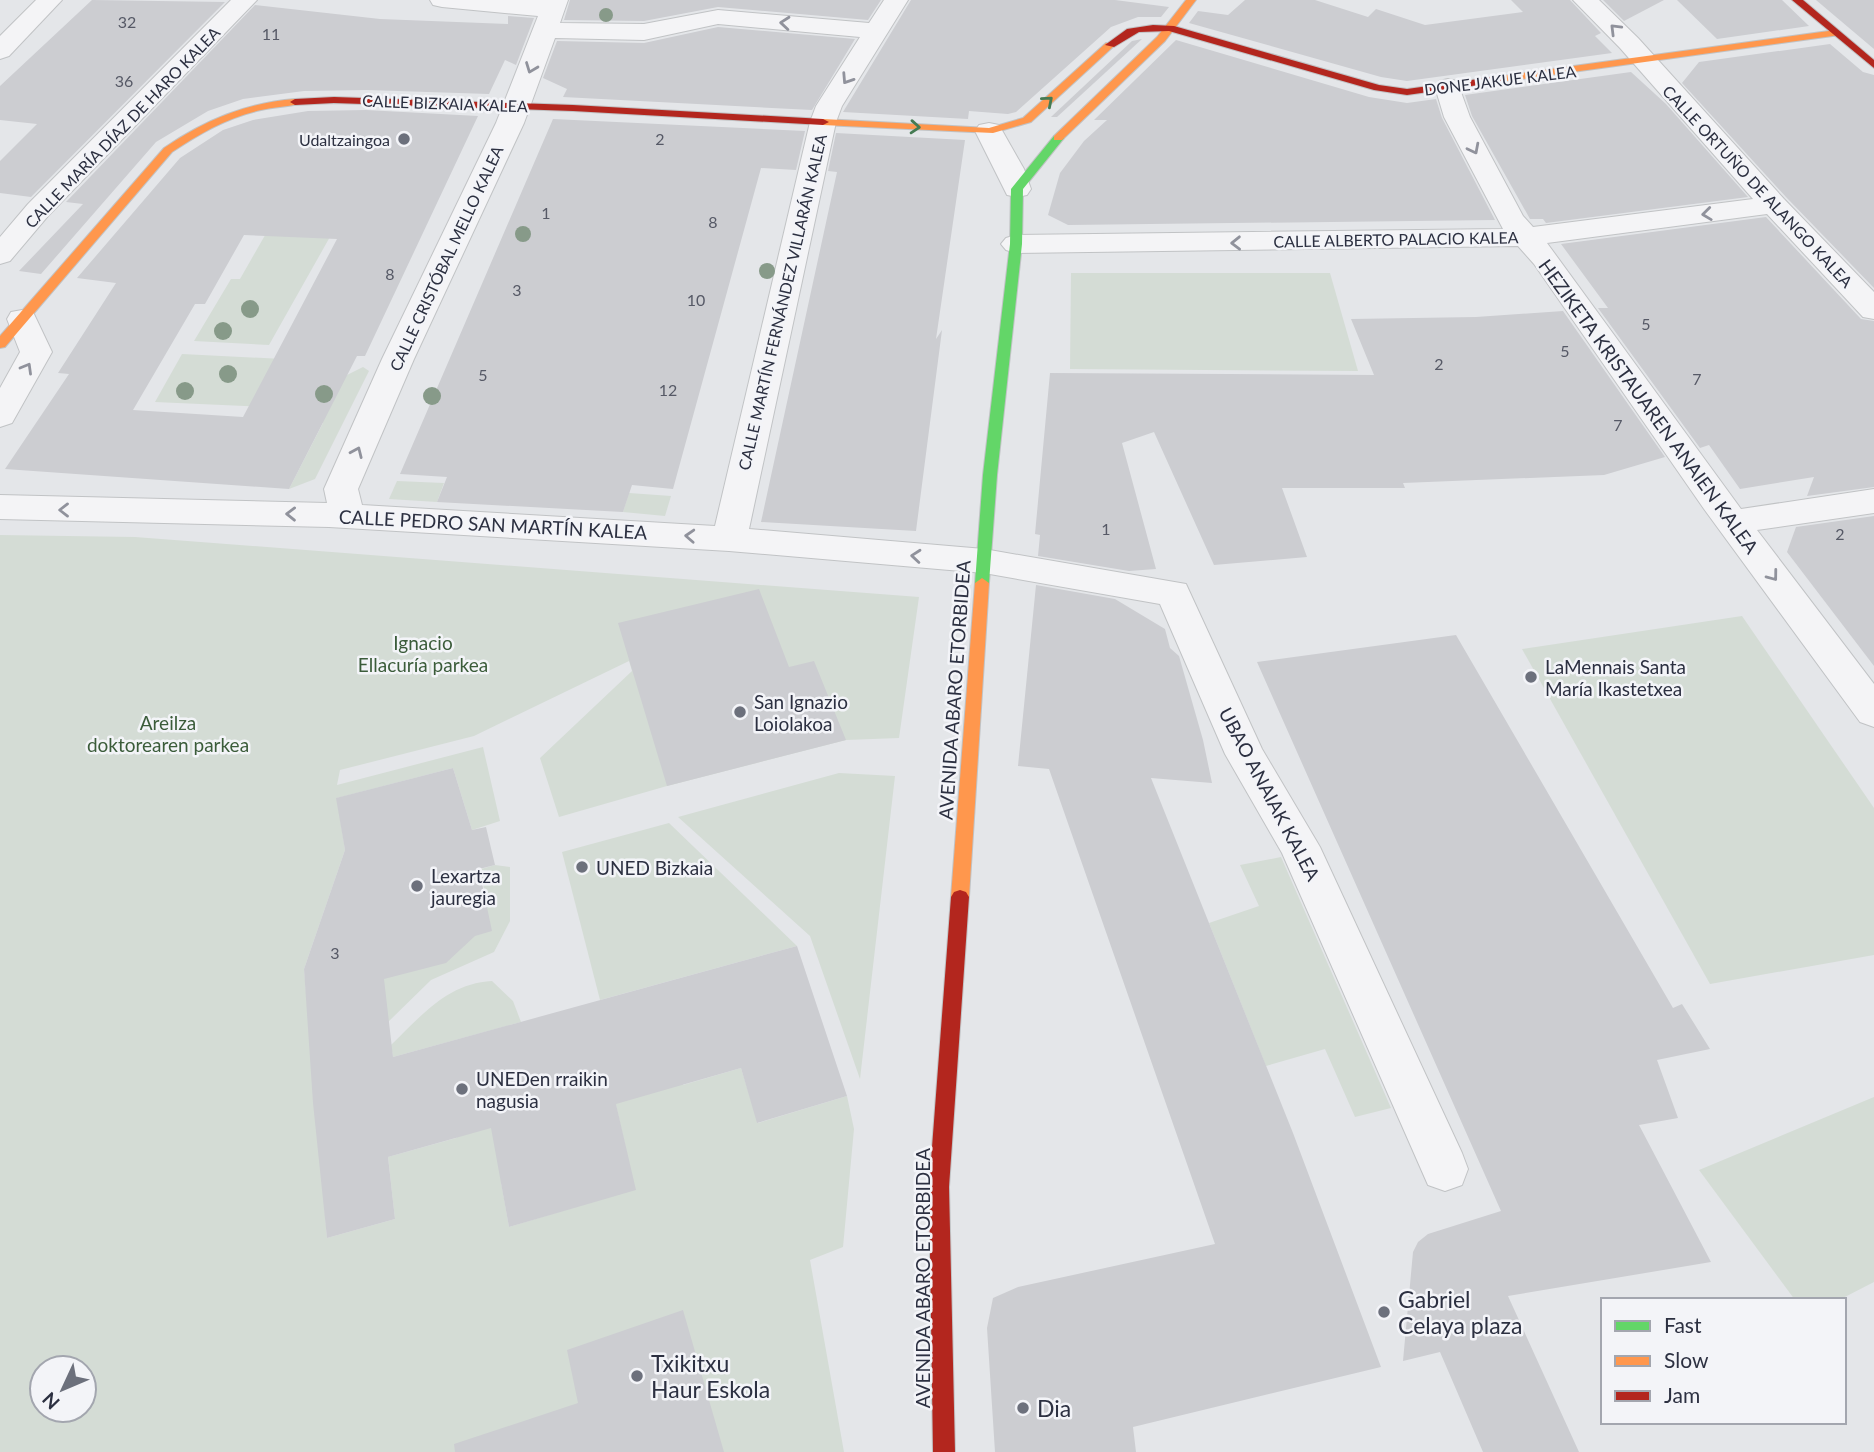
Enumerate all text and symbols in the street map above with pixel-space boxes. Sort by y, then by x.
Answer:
house number: 32 [118,12,136,31]
one-way arrow [779,16,790,31]
street label: CALLE MARÍA DÍAZ DE HARO KALEA [21,22,223,231]
house number: 11 [262,24,280,43]
one-way arrow [1610,25,1623,38]
one-way arrow [525,61,539,73]
street label: DONE JAKUE KALEA [1423,61,1577,99]
house number: 36 [115,71,133,90]
one-way arrow [842,71,855,84]
street label: CALLE ORTUÑO DE ALANGO KALEA [1659,81,1857,291]
street label: CALLE BIZKAIA KALEA [362,91,528,115]
one-way arrow [1040,97,1053,109]
one-way arrow [910,119,921,134]
house number: 2 [655,129,665,148]
place label: Udaltzaingoa [299,130,390,149]
marker: Udaltzaingoa [396,131,412,147]
street label: CALLE MARTÍN FERNÁNDEZ VILLARÁN KALEA [734,132,830,472]
street label: CALLE CRISTÓBAL MELLO KALEA [385,142,507,374]
one-way arrow [1466,142,1480,155]
house number: 1 [541,203,551,222]
one-way arrow [1701,207,1713,222]
house number: 8 [708,212,718,231]
street label: CALLE ALBERTO PALACIO KALEA [1273,227,1519,251]
one-way arrow [1230,235,1240,251]
street label: HEZIKETA KRISTAUAREN ANAIEN KALEA [1534,254,1764,558]
house number: 8 [385,264,395,283]
house number: 3 [512,280,522,299]
house number: 10 [687,290,705,309]
house number: 5 [1641,314,1651,333]
house number: 5 [1560,341,1570,360]
house number: 2 [1434,354,1444,373]
one-way arrow [19,363,32,376]
house number: 5 [478,365,488,384]
house number: 7 [1692,369,1702,388]
house number: 12 [659,380,677,399]
house number: 7 [1613,415,1623,434]
one-way arrow [349,446,363,459]
one-way arrow [58,502,69,518]
street label: CALLE PEDRO SAN MARTÍN KALEA [338,504,648,544]
one-way arrow [286,506,297,521]
house number: 1 [1101,519,1111,538]
house number: 2 [1835,524,1845,543]
one-way arrow [684,529,695,544]
one-way arrow [911,549,922,564]
street label: AVENIDA ABARO ETORBIDEA [933,559,975,821]
one-way arrow [1764,568,1777,581]
park label: Ignacio Ellacuría parkea [358,631,488,676]
place label: LaMennais Santa María Ikastetxea [1545,655,1686,700]
marker: LaMennais Santa María Ikastetxea [1523,669,1539,685]
place label: San Ignazio Loiolakoa [754,690,848,735]
street label: UBAO ANAIAK KALEA [1215,703,1326,885]
marker: San Ignazio Loiolakoa [732,704,748,720]
park label: Areilza doktorearen parkea [87,711,249,756]
place label: UNED Bizkaia [596,856,713,879]
marker: UNED Bizkaia [574,859,590,875]
place label: Lexartza jauregia [430,864,501,909]
marker: Lexartza jauregia [409,878,425,894]
house number: 3 [330,943,340,962]
place label: UNEDen rraikin nagusia [476,1067,608,1112]
marker: UNEDen rraikin nagusia [454,1081,470,1097]
street label: AVENIDA ABARO ETORBIDEA [911,1148,934,1408]
place label: Gabriel Celaya plaza [1398,1285,1522,1339]
legend [1601,1298,1846,1424]
marker: Gabriel Celaya plaza [1376,1304,1392,1320]
text: Fast [1664,1312,1702,1337]
text: Slow [1664,1347,1709,1372]
place label: Txikitxu Haur Eskola [651,1349,770,1403]
north arrow [28,1354,98,1424]
marker: Txikitxu Haur Eskola [629,1368,645,1384]
text: Jam [1664,1382,1700,1407]
text: N [37,1388,64,1414]
place label: Dia [1037,1394,1071,1422]
marker: Dia [1015,1400,1031,1416]

